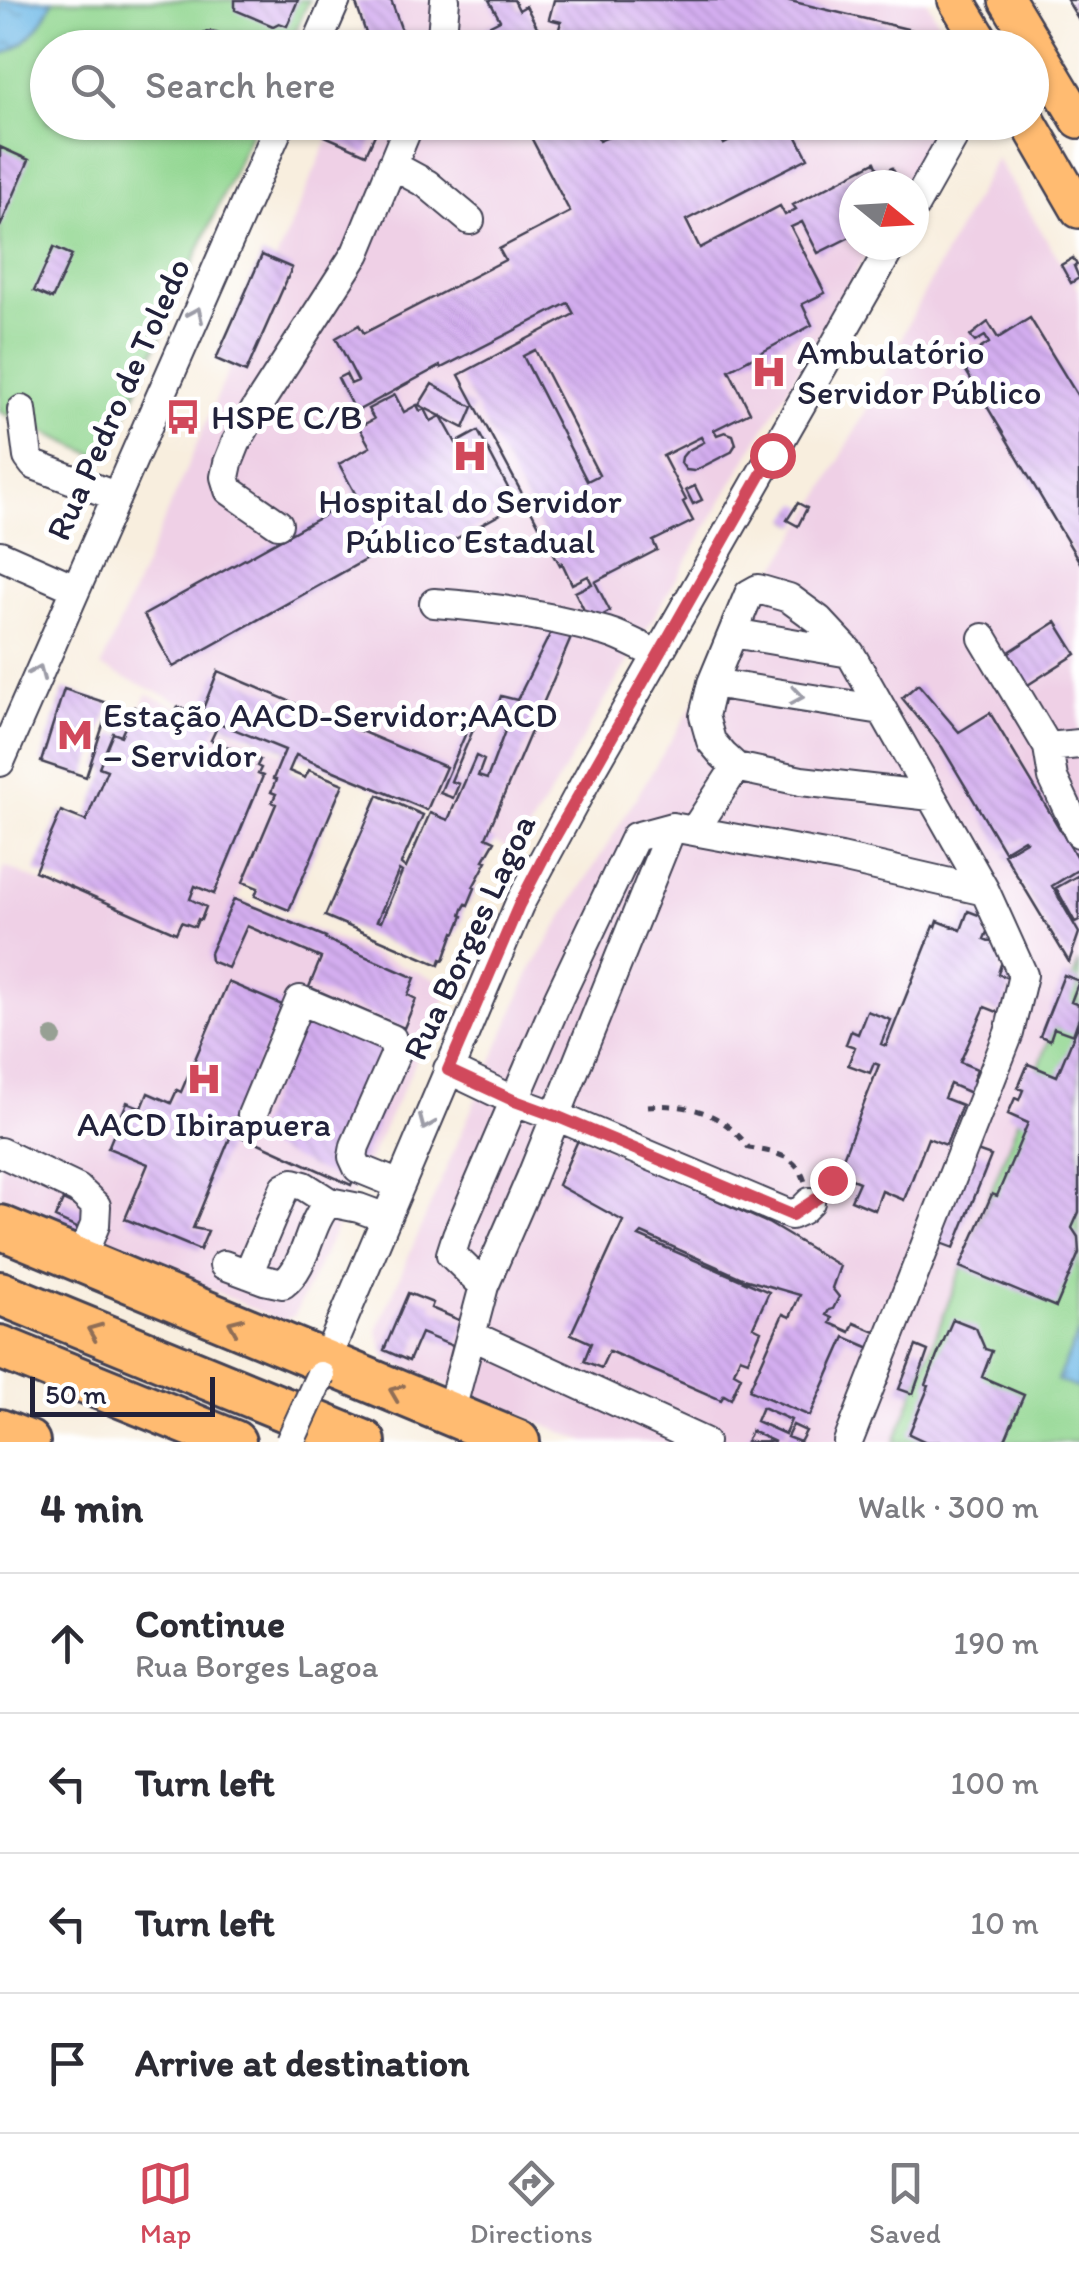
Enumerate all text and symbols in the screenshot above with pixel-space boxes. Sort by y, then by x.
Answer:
search box [30,30,1049,140]
icon: search [65,58,120,113]
text: Search here [145,62,336,108]
north arrow [839,170,929,260]
street label: Rua Pedro de Toledo [37,251,199,547]
one-way arrow [184,306,204,324]
place label: Ambulatório Servidor Público [797,331,1042,413]
hospital icon: Ambulatório Servidor Público [750,353,788,391]
place label: HSPE C/B [211,396,362,438]
bus stop icon: HSPE C/B [164,398,202,436]
route start [750,433,796,479]
hospital icon: Hospital do Servidor Público Estadual [451,437,489,475]
place label: Hospital do Servidor Público Estadual [318,480,622,562]
one-way arrow [26,664,46,682]
one-way arrow [789,685,805,706]
place label: Estação AACD-Servidor;AACD – Servidor [103,694,557,776]
metro station icon: Estação AACD-Servidor;AACD – Servidor [56,716,94,754]
street label: Rua Borges Lagoa [394,807,544,1067]
hospital icon: AACD Ibirapuera [185,1060,223,1098]
place label: AACD Ibirapuera [77,1103,331,1145]
one-way arrow [417,1113,437,1131]
route end [810,1158,856,1204]
one-way arrow [228,1317,246,1337]
one-way arrow [86,1322,104,1342]
scale bar [30,1372,215,1416]
text: 50 m [45,1377,107,1411]
one-way arrow [388,1383,405,1403]
text: 4 min [40,1482,143,1533]
text: Walk · 300 m [858,1488,1039,1526]
text: Continue [135,1601,285,1647]
icon: ahead [40,1616,95,1671]
text: 190 m [954,1624,1039,1662]
text: Rua Borges Lagoa [135,1647,379,1685]
icon: left [40,1756,95,1811]
text: Turn left [135,1760,275,1806]
text: 100 m [951,1764,1039,1802]
icon: left [40,1896,95,1951]
text: Turn left [135,1900,275,1946]
text: 10 m [970,1904,1039,1942]
icon: arrive [40,2036,95,2091]
text: Arrive at destination [135,2040,470,2086]
tab: Map [138,2156,193,2250]
tab: Directions [470,2156,593,2250]
tab: Saved [869,2156,941,2250]

